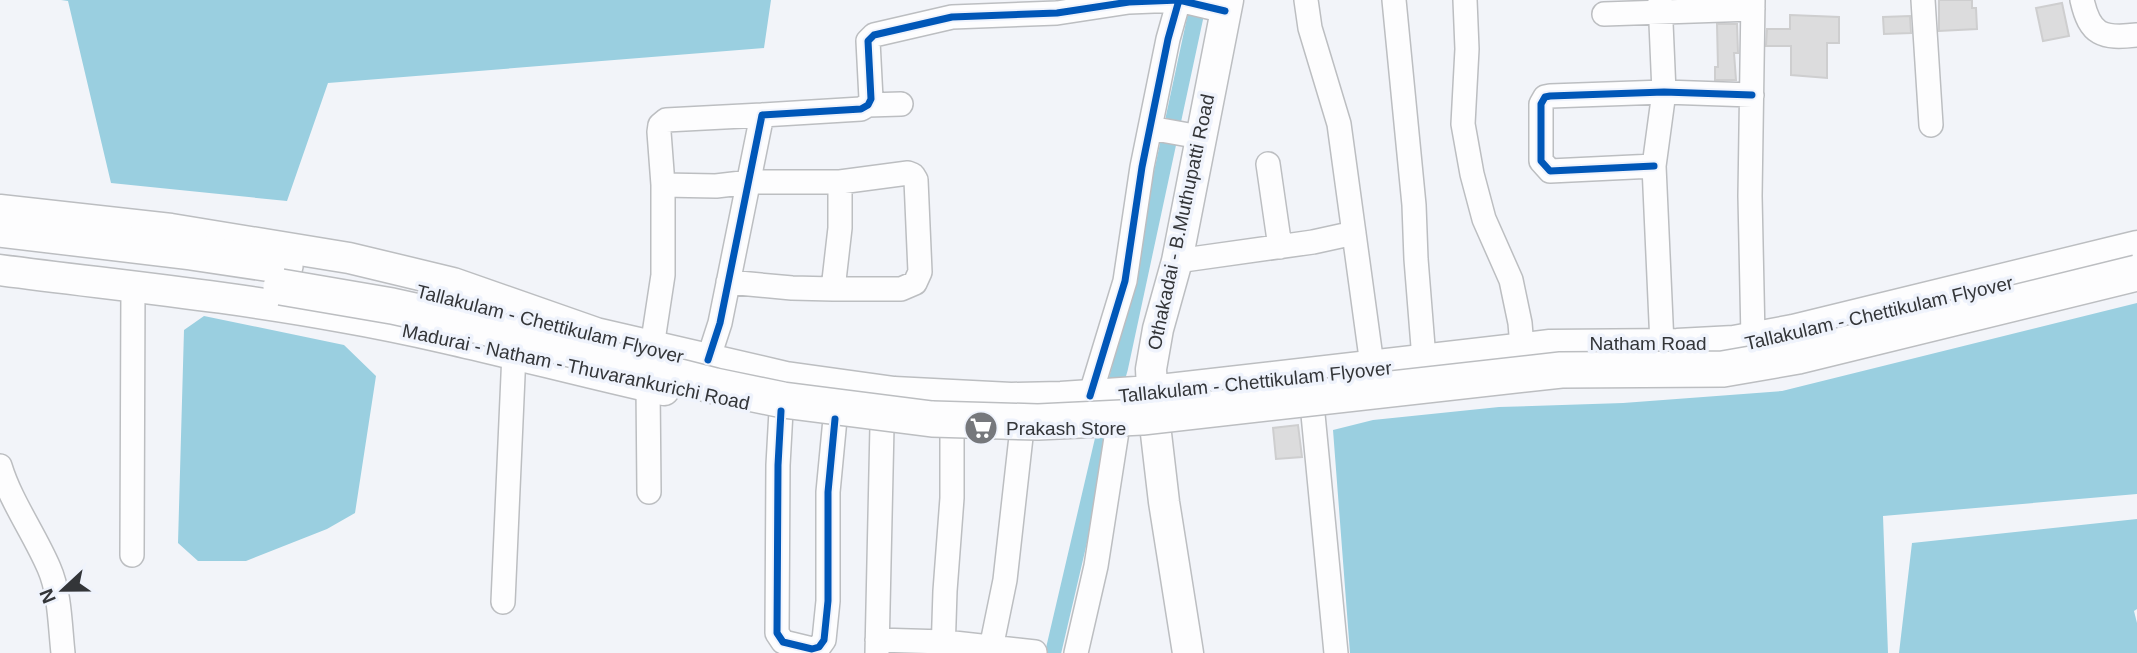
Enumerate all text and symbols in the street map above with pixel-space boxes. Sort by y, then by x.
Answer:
street label: Othakadai - B.Muthupatti Road [1144,92,1218,352]
street label: Tallakulam - Chettikulam Flyover [1743,272,2016,354]
street label: Tallakulam - Chettikulam Flyover [414,281,686,368]
street label: Madurai - Natham - Thuvarankurichi Road [400,320,752,414]
street label: Natham Road [1589,333,1707,354]
street label: Tallakulam - Chettikulam Flyover [1117,357,1393,407]
supermarket icon: Prakash Store [962,409,1000,447]
place label: Prakash Store [1006,418,1126,439]
north arrow [28,555,98,625]
text: N [35,586,60,606]

